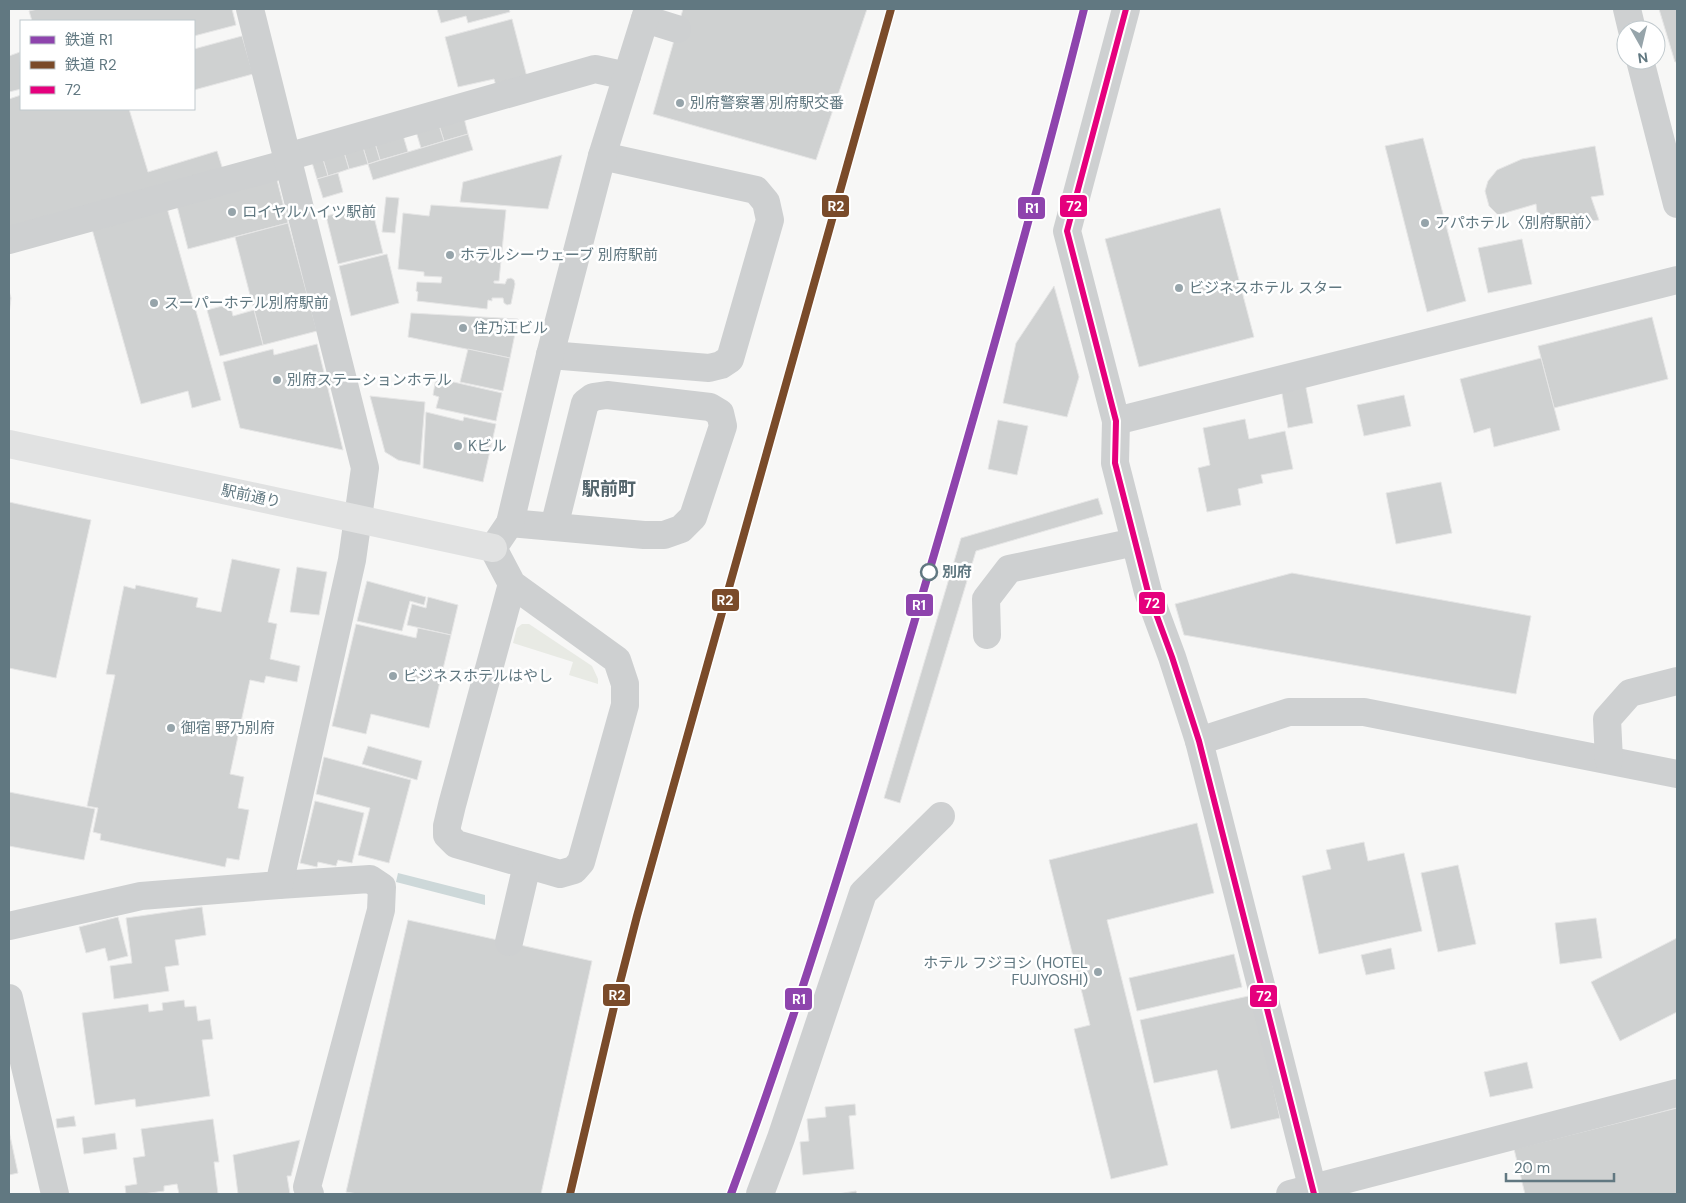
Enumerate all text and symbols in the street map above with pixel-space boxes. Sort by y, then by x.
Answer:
legend [20,20,195,110]
north arrow [1616,20,1666,70]
text: 鉄道 R1 [65,30,113,50]
text: N [1636,48,1649,67]
text: 鉄道 R2 [65,55,117,75]
text: 72 [65,80,81,100]
place label: 別府警察署 別府駅交番 [690,93,844,113]
marker: 別府警察署 別府駅交番 [674,97,686,109]
line badge: R2 [821,194,850,218]
line badge: 72 [1059,194,1088,218]
line badge: R1 [1017,196,1046,220]
text: R2 [828,197,844,215]
text: 72 [1066,197,1082,215]
text: R1 [1025,199,1039,217]
place label: ロイヤルハイツ駅前 [242,202,376,222]
marker: ロイヤルハイツ駅前 [226,206,238,218]
place label: アパホテル〈別府駅前〉 [1435,213,1600,233]
marker: アパホテル〈別府駅前〉 [1419,217,1431,229]
place label: ホテルシーウェーブ 別府駅前 [460,245,658,265]
marker: ホテルシーウェーブ 別府駅前 [444,249,456,261]
place label: ビジネスホテル スター [1189,278,1343,298]
marker: ビジネスホテル スター [1173,282,1185,294]
place label: スーパーホテル別府駅前 [164,293,329,313]
marker: スーパーホテル別府駅前 [148,297,160,309]
place label: 住乃江ビル [473,318,548,338]
marker: 住乃江ビル [457,322,469,334]
place label: 別府ステーションホテル [287,370,452,390]
marker: 別府ステーションホテル [271,374,283,386]
place label: Kビル [468,436,507,456]
marker: Kビル [452,440,464,452]
district label: 駅前町 [582,477,636,501]
street label: 駅前通り [220,480,282,512]
place label: 別府 [942,562,972,582]
marker: 別府 [920,563,938,581]
line badge: R2 [711,588,740,612]
text: R2 [717,591,733,609]
line badge: 72 [1138,591,1166,615]
line badge: R1 [905,593,934,617]
text: 72 [1144,594,1160,612]
text: R1 [912,596,926,614]
place label: ビジネスホテルはやし [403,666,553,686]
marker: ビジネスホテルはやし [387,670,399,682]
place label: 御宿 野乃別府 [181,718,275,738]
marker: 御宿 野乃別府 [165,722,177,734]
place label: ホテル フジヨシ (HOTEL FUJIYOSHI) [923,953,1088,990]
marker: ホテル フジヨシ (HOTEL FUJIYOSHI) [1092,966,1104,978]
line badge: R2 [602,983,631,1007]
line badge: 72 [1249,984,1278,1008]
text: R2 [609,986,625,1004]
line badge: R1 [784,987,813,1011]
text: 72 [1256,987,1272,1005]
text: R1 [792,990,806,1008]
scale bar [1506,1150,1614,1182]
text: 20 m [1514,1158,1550,1178]

